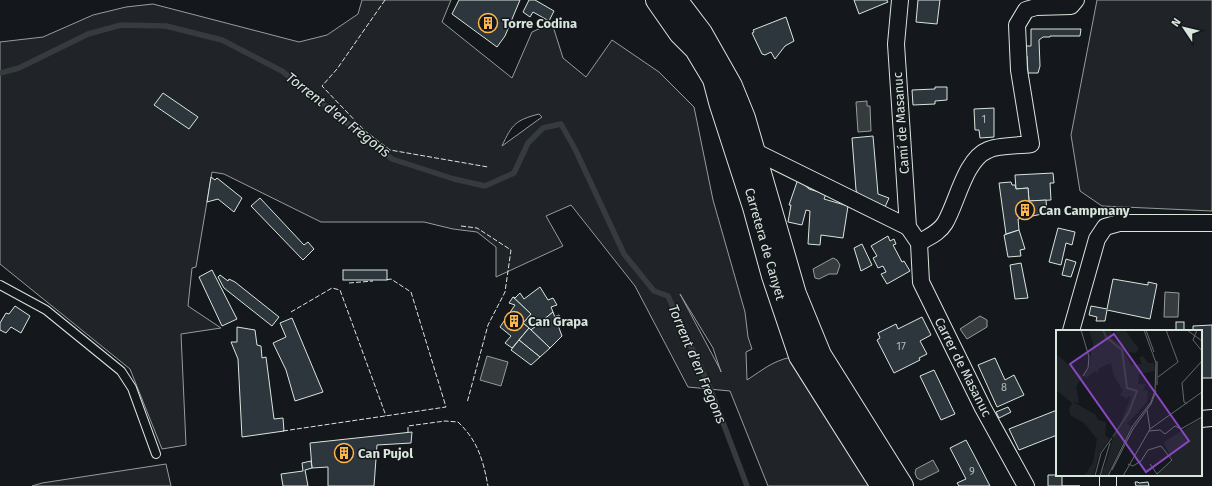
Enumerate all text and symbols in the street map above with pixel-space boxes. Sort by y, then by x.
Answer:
north arrow [1164,8,1204,48]
building icon: Torre Codina [477,12,499,34]
place label: Torre Codina [502,16,577,31]
text: N [1169,16,1184,29]
water label: Torrent d'en Fregons [282,69,394,161]
street label: Camí de Masanuc [890,71,912,175]
house number: 1 [982,113,986,126]
street label: Carretera de Canyet [742,186,788,302]
building icon: Can Campmany [1014,199,1036,221]
place label: Can Campmany [1039,203,1130,218]
water label: Torrent d'en Fregons [664,302,730,427]
building icon: Can Grapa [503,310,525,332]
place label: Can Grapa [528,314,588,329]
street label: Carrer de Masanuc [932,315,994,419]
inset map [1056,330,1202,476]
house number: 17 [896,340,906,353]
house number: 8 [1001,381,1007,394]
building icon: Can Pujol [333,442,355,464]
place label: Can Pujol [358,446,413,461]
house number: 9 [969,465,975,478]

